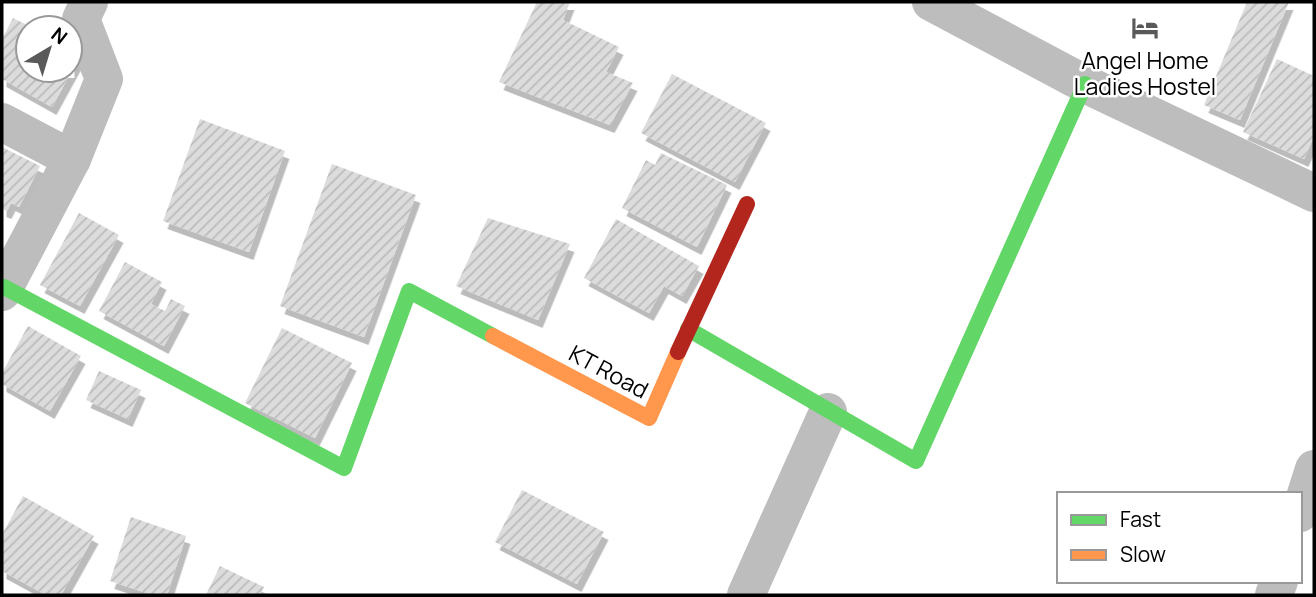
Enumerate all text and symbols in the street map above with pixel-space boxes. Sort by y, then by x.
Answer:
hotel icon: Angel Home Ladies Hostel [1130,13,1160,43]
north arrow [14,14,84,84]
text: N [46,21,73,50]
place label: Angel Home Ladies Hostel [1074,44,1216,102]
street label: KT Road [564,337,654,405]
legend [1057,492,1302,583]
text: Fast [1120,505,1161,533]
text: Slow [1120,540,1166,568]

